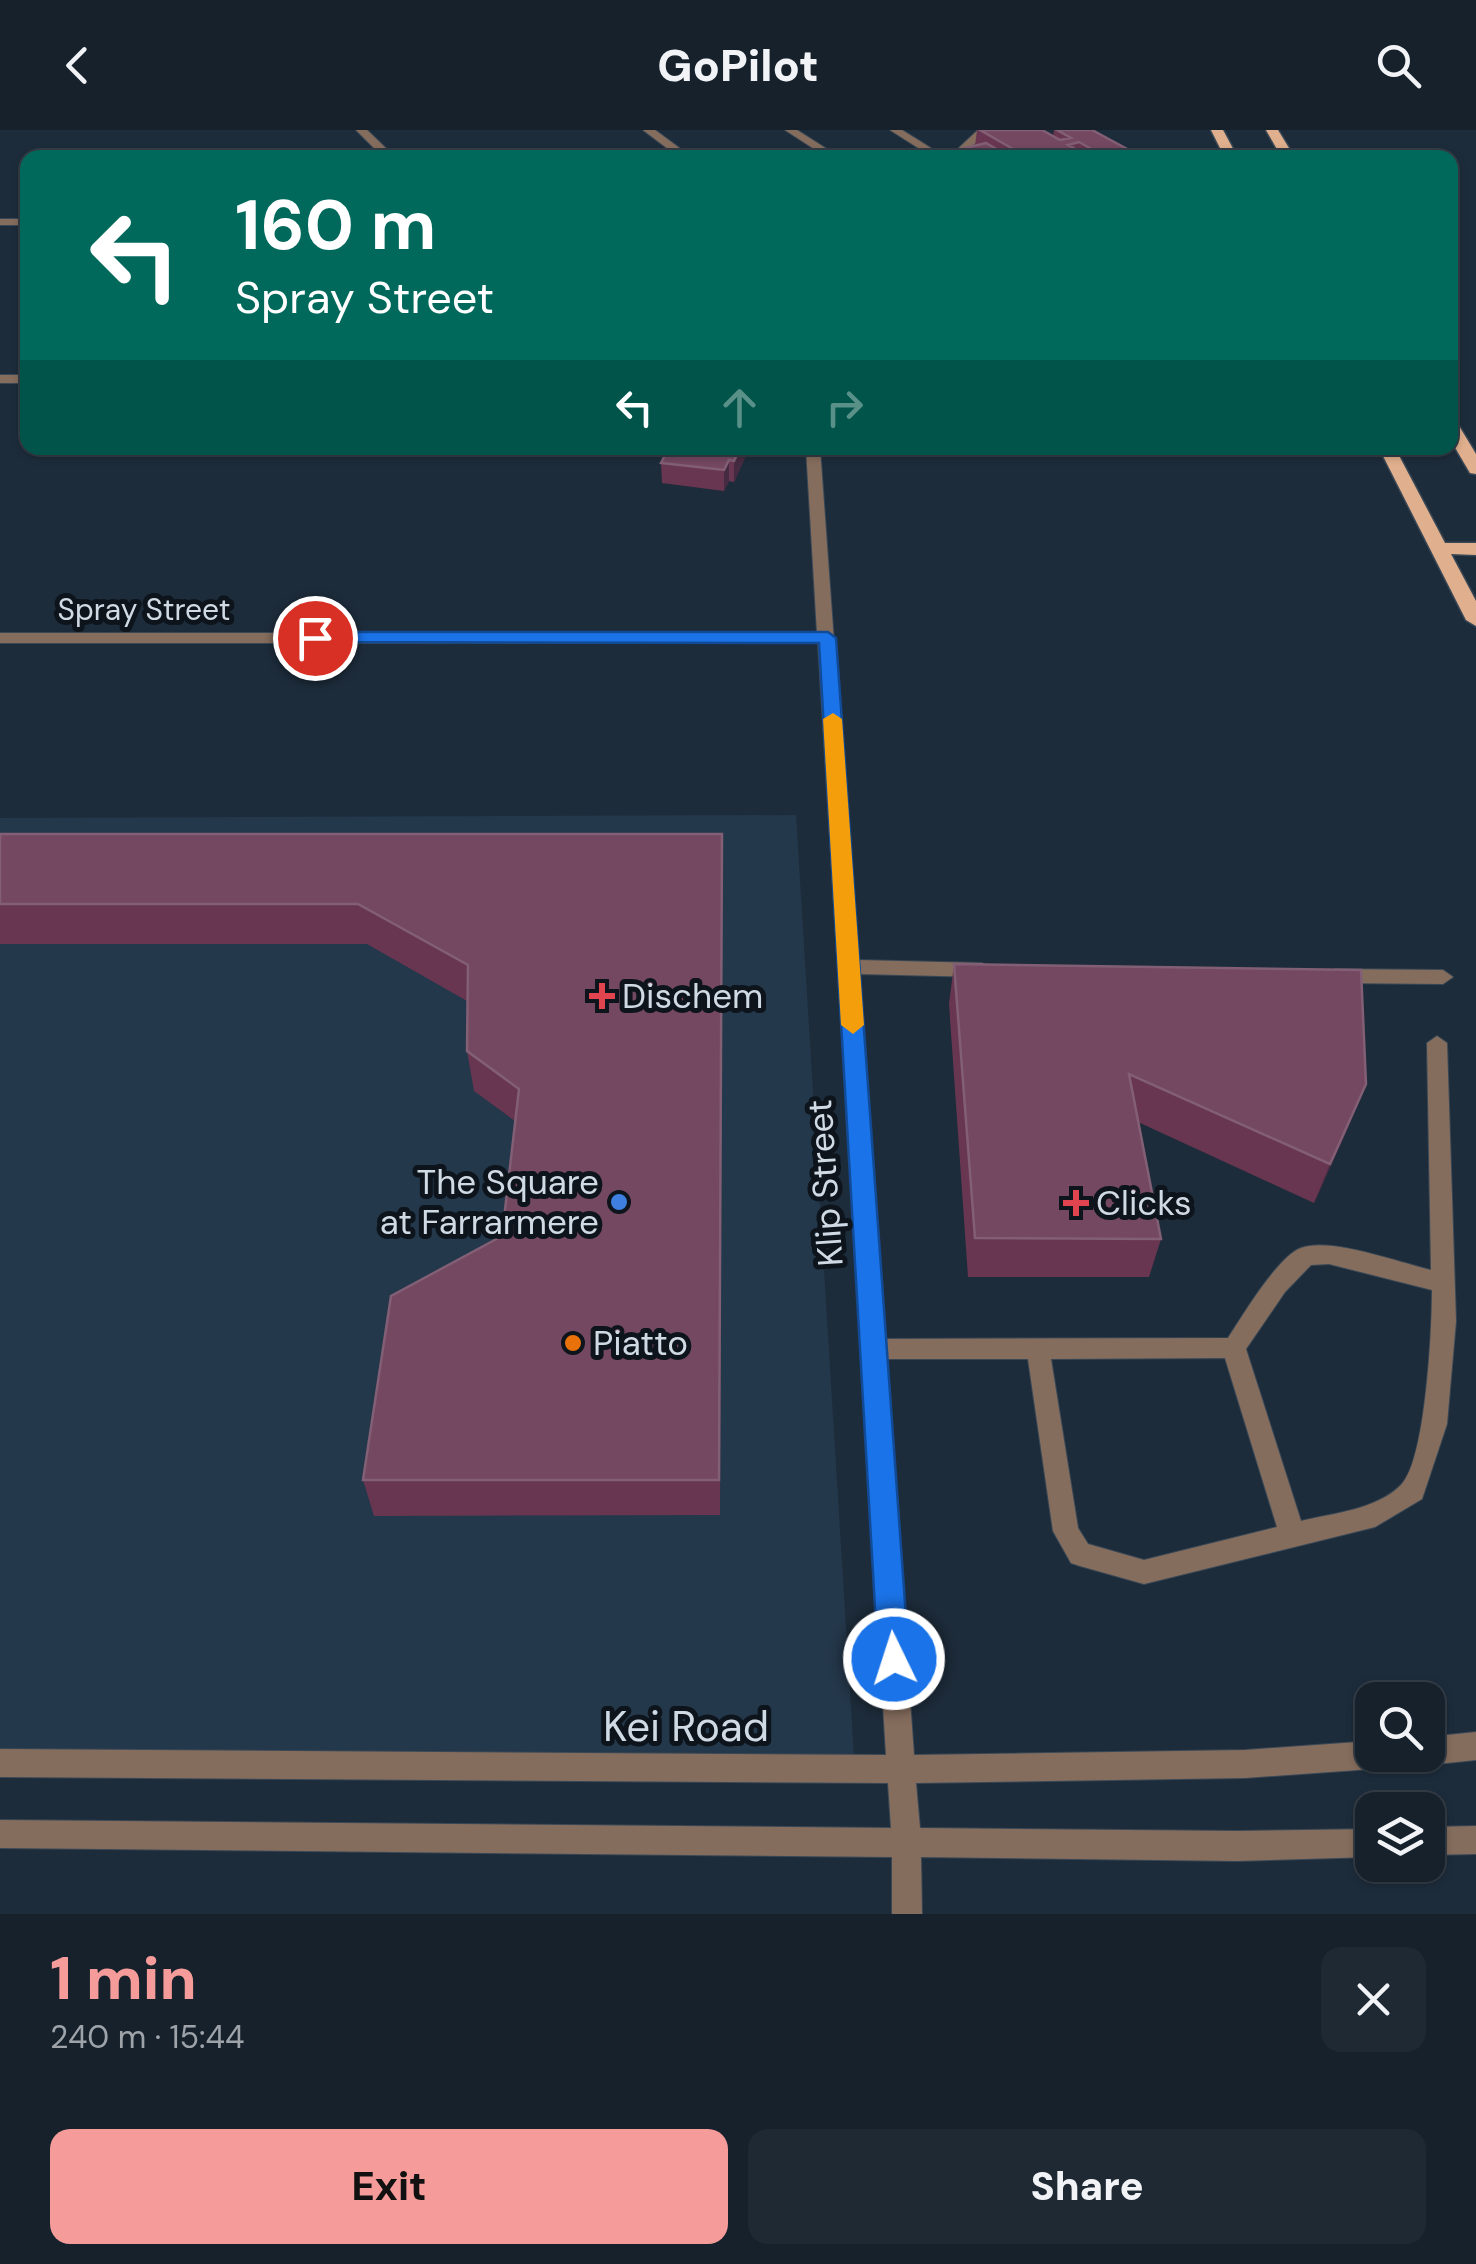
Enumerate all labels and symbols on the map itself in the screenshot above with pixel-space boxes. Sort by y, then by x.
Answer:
street label: Spray Street [58,590,230,629]
pin [273,596,358,681]
place label: Dischem [622,973,763,1019]
marker: Dischem [591,985,613,1007]
street label: Klip Street [796,1098,854,1268]
place label: The Square at Farrarmere [380,1159,599,1245]
place label: Clicks [1096,1180,1192,1226]
marker: The Square at Farrarmere [608,1191,630,1213]
marker: Clicks [1065,1192,1087,1214]
place label: Piatto [593,1320,688,1366]
marker: Piatto [562,1332,584,1354]
position arrow [842,1607,946,1711]
street label: Kei Road [603,1699,769,1754]

